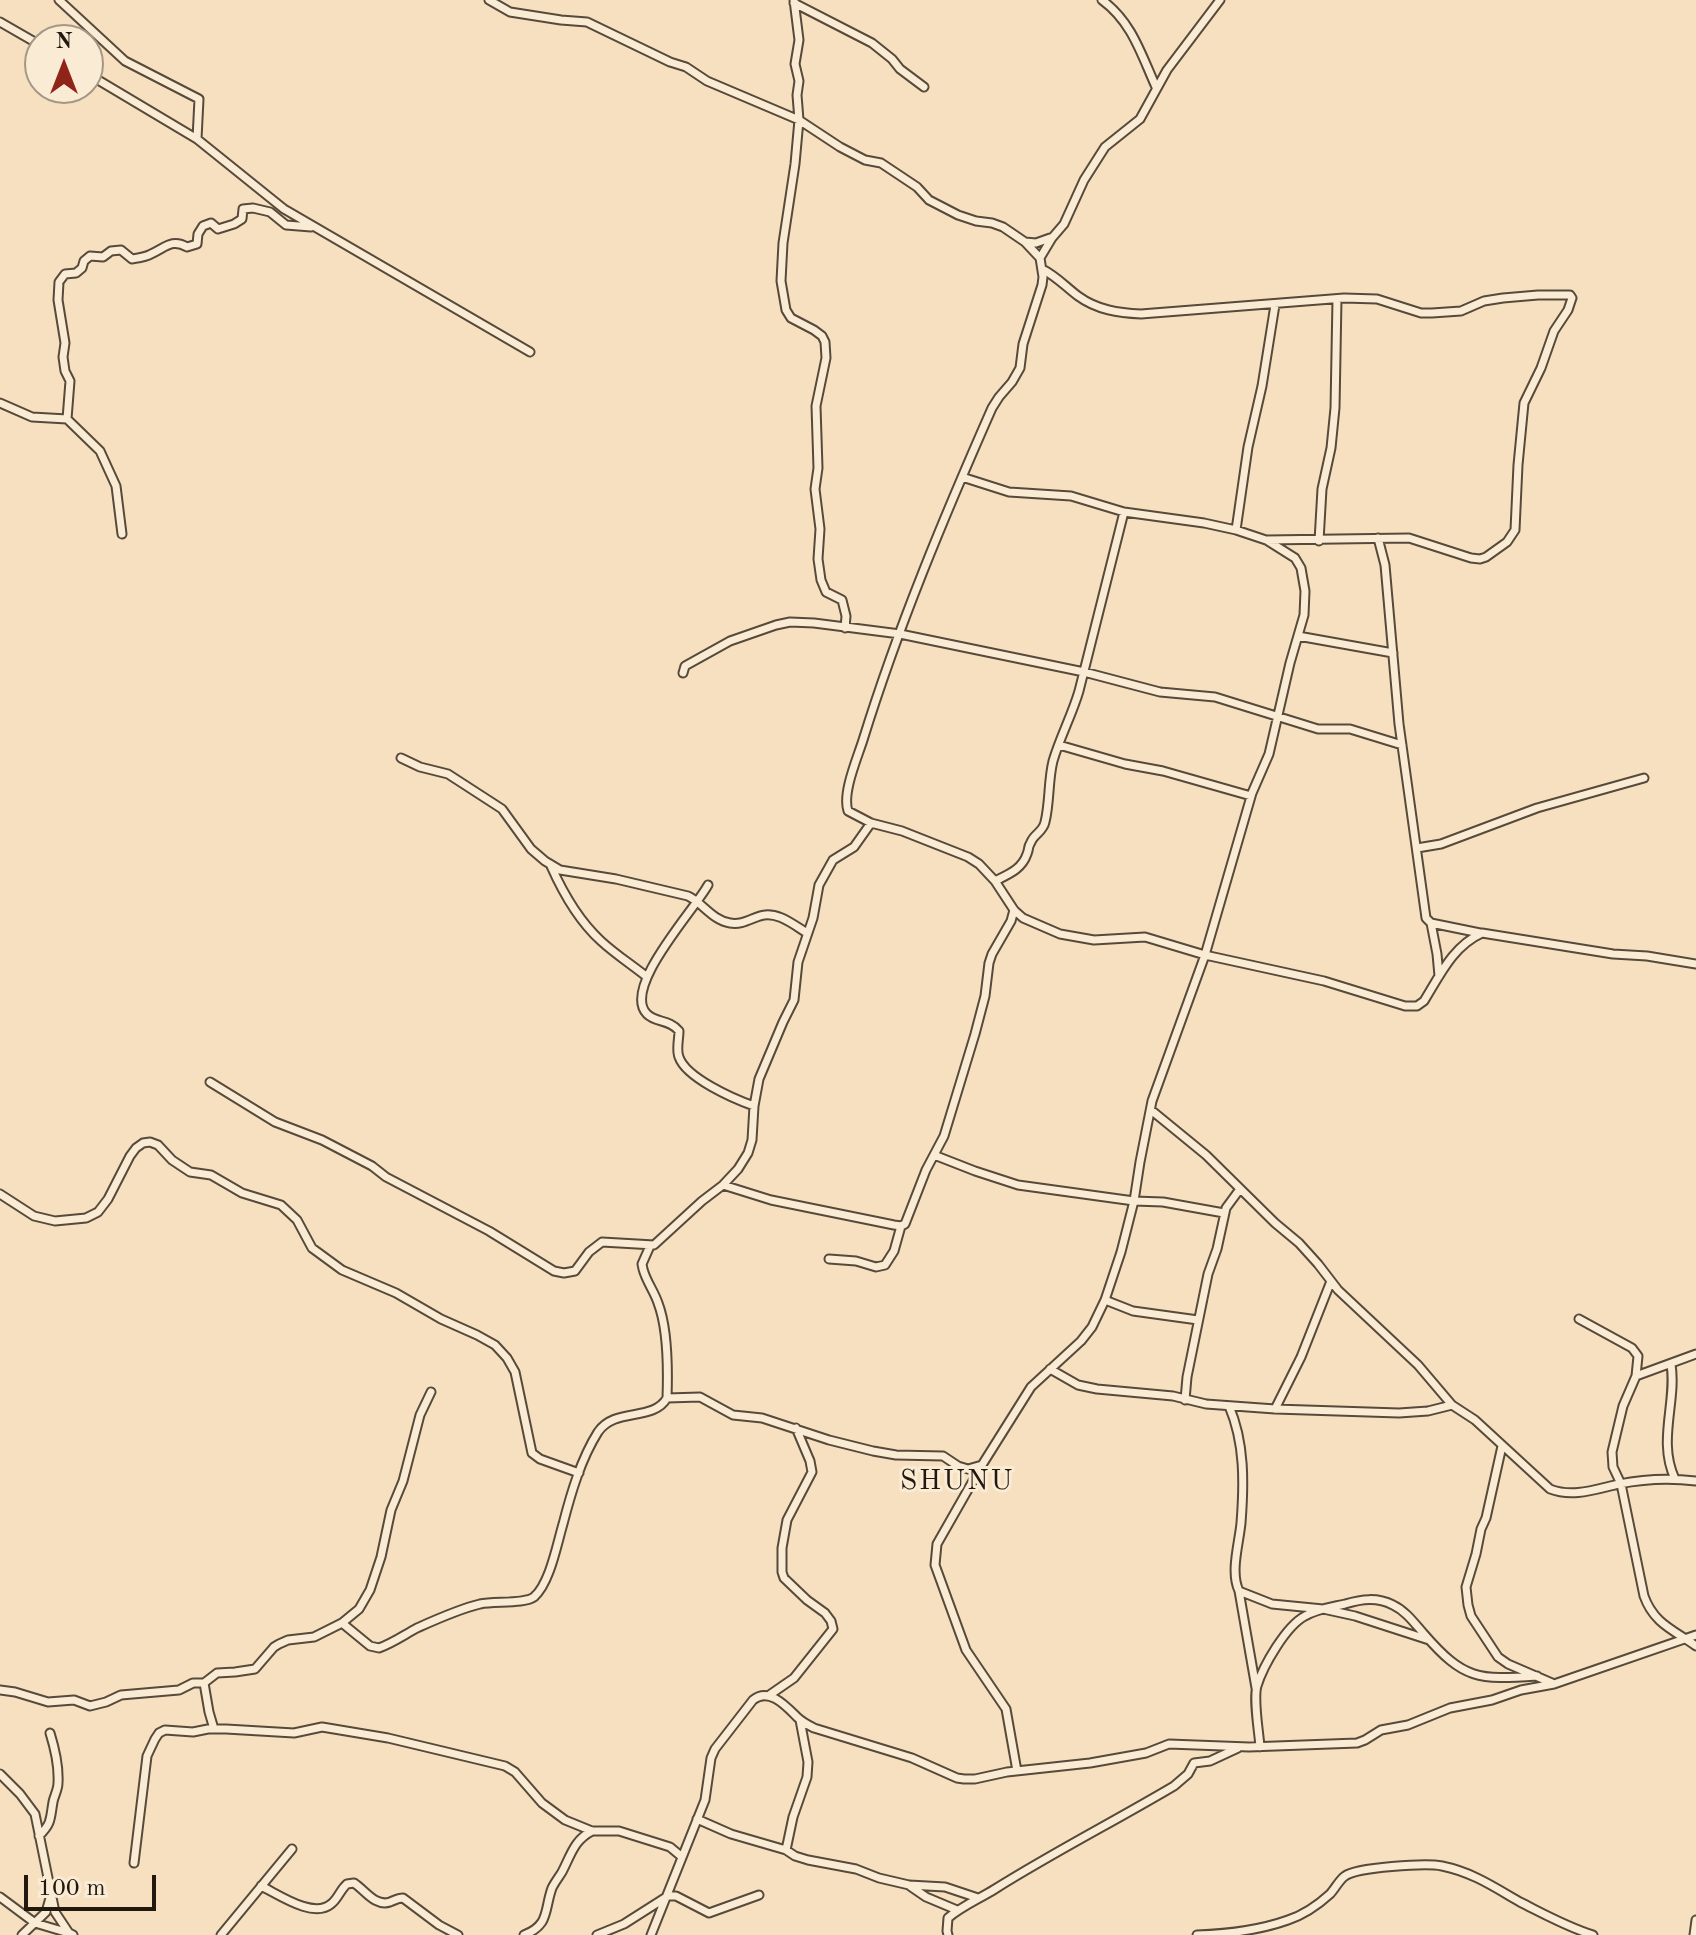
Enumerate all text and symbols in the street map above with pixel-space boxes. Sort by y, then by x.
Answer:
north arrow [24,24,104,104]
text: N [56,31,72,53]
district label: SHUNU [900,1465,1014,1499]
scale bar [28,1859,160,1909]
text: 100 m [38,1877,106,1901]

